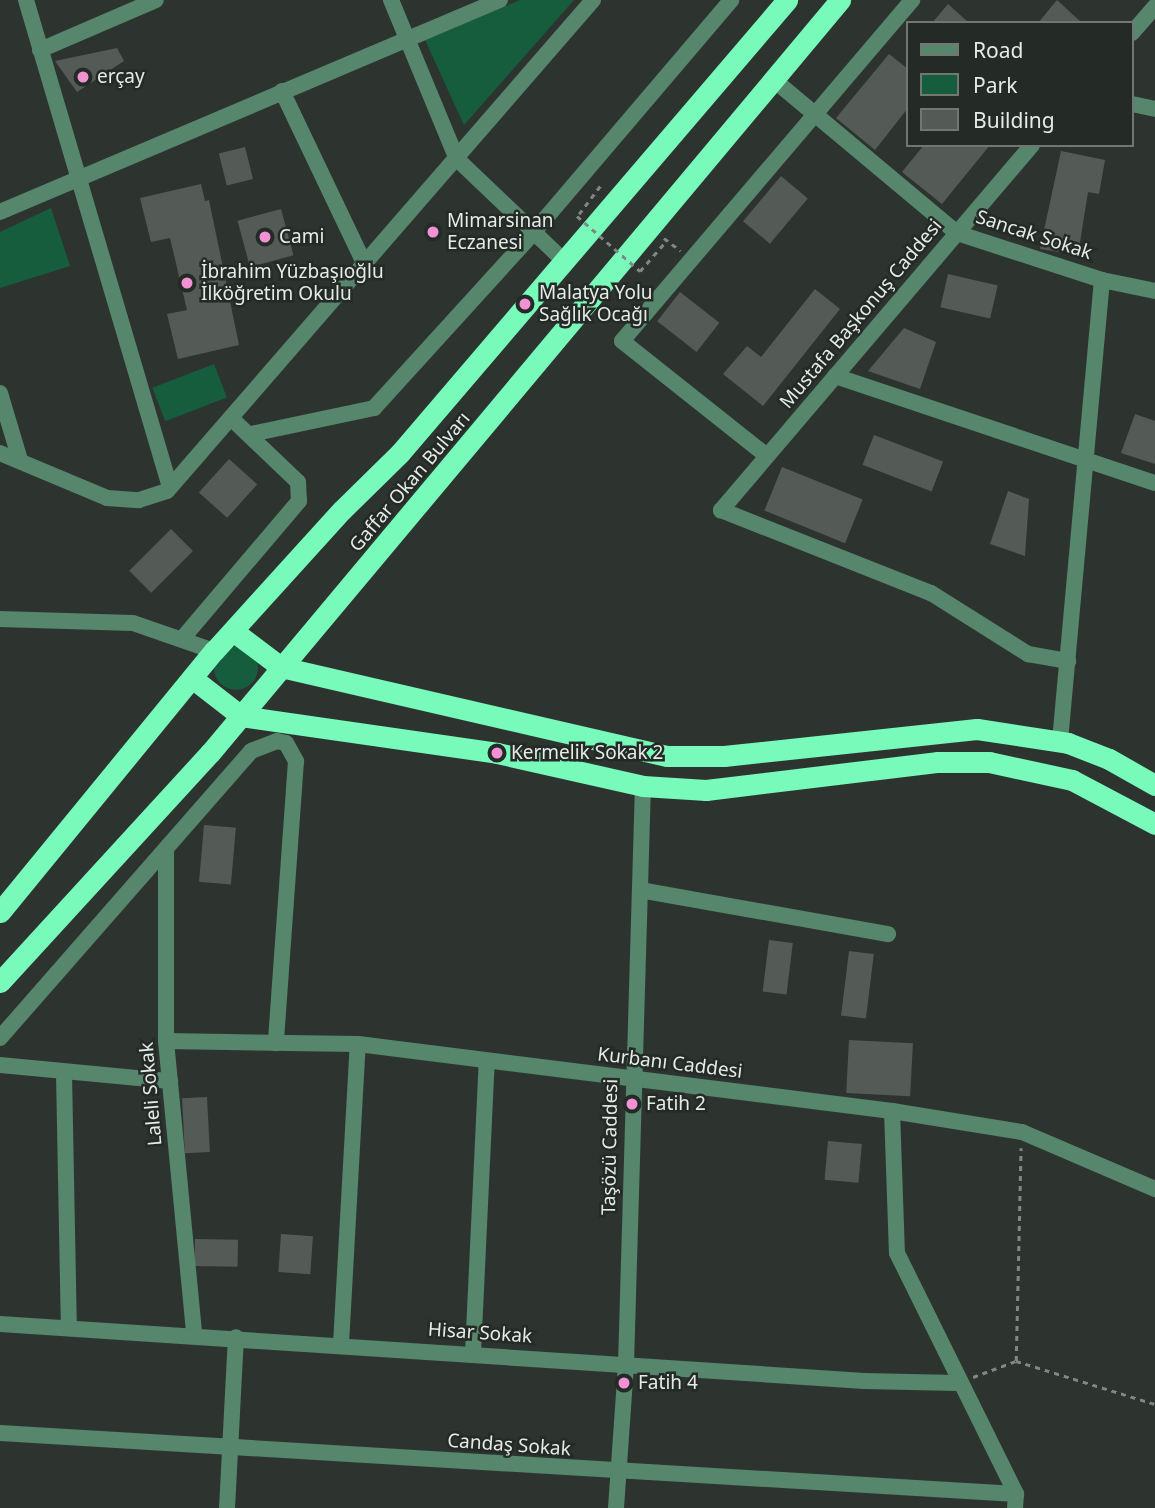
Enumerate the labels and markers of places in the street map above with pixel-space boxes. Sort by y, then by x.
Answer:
place label: erçay [97,66,145,88]
marker: erçay [75,69,91,85]
place label: Mimarsinan Eczanesi [447,210,554,254]
marker: Mimarsinan Eczanesi [425,224,441,240]
place label: Cami [279,226,324,248]
marker: Cami [257,229,273,245]
place label: İbrahim Yüzbaşıoğlu İlköğretim Okulu [201,261,384,305]
marker: İbrahim Yüzbaşıoğlu İlköğretim Okulu [179,275,195,291]
place label: Malatya Yolu Sağlık Ocağı [539,282,653,326]
marker: Malatya Yolu Sağlık Ocağı [517,296,533,312]
place label: Kermelik Sokak 2 [511,742,663,764]
marker: Kermelik Sokak 2 [489,745,505,761]
place label: Fatih 2 [646,1093,706,1115]
marker: Fatih 2 [624,1096,640,1112]
place label: Fatih 4 [638,1372,698,1394]
marker: Fatih 4 [616,1375,632,1391]

